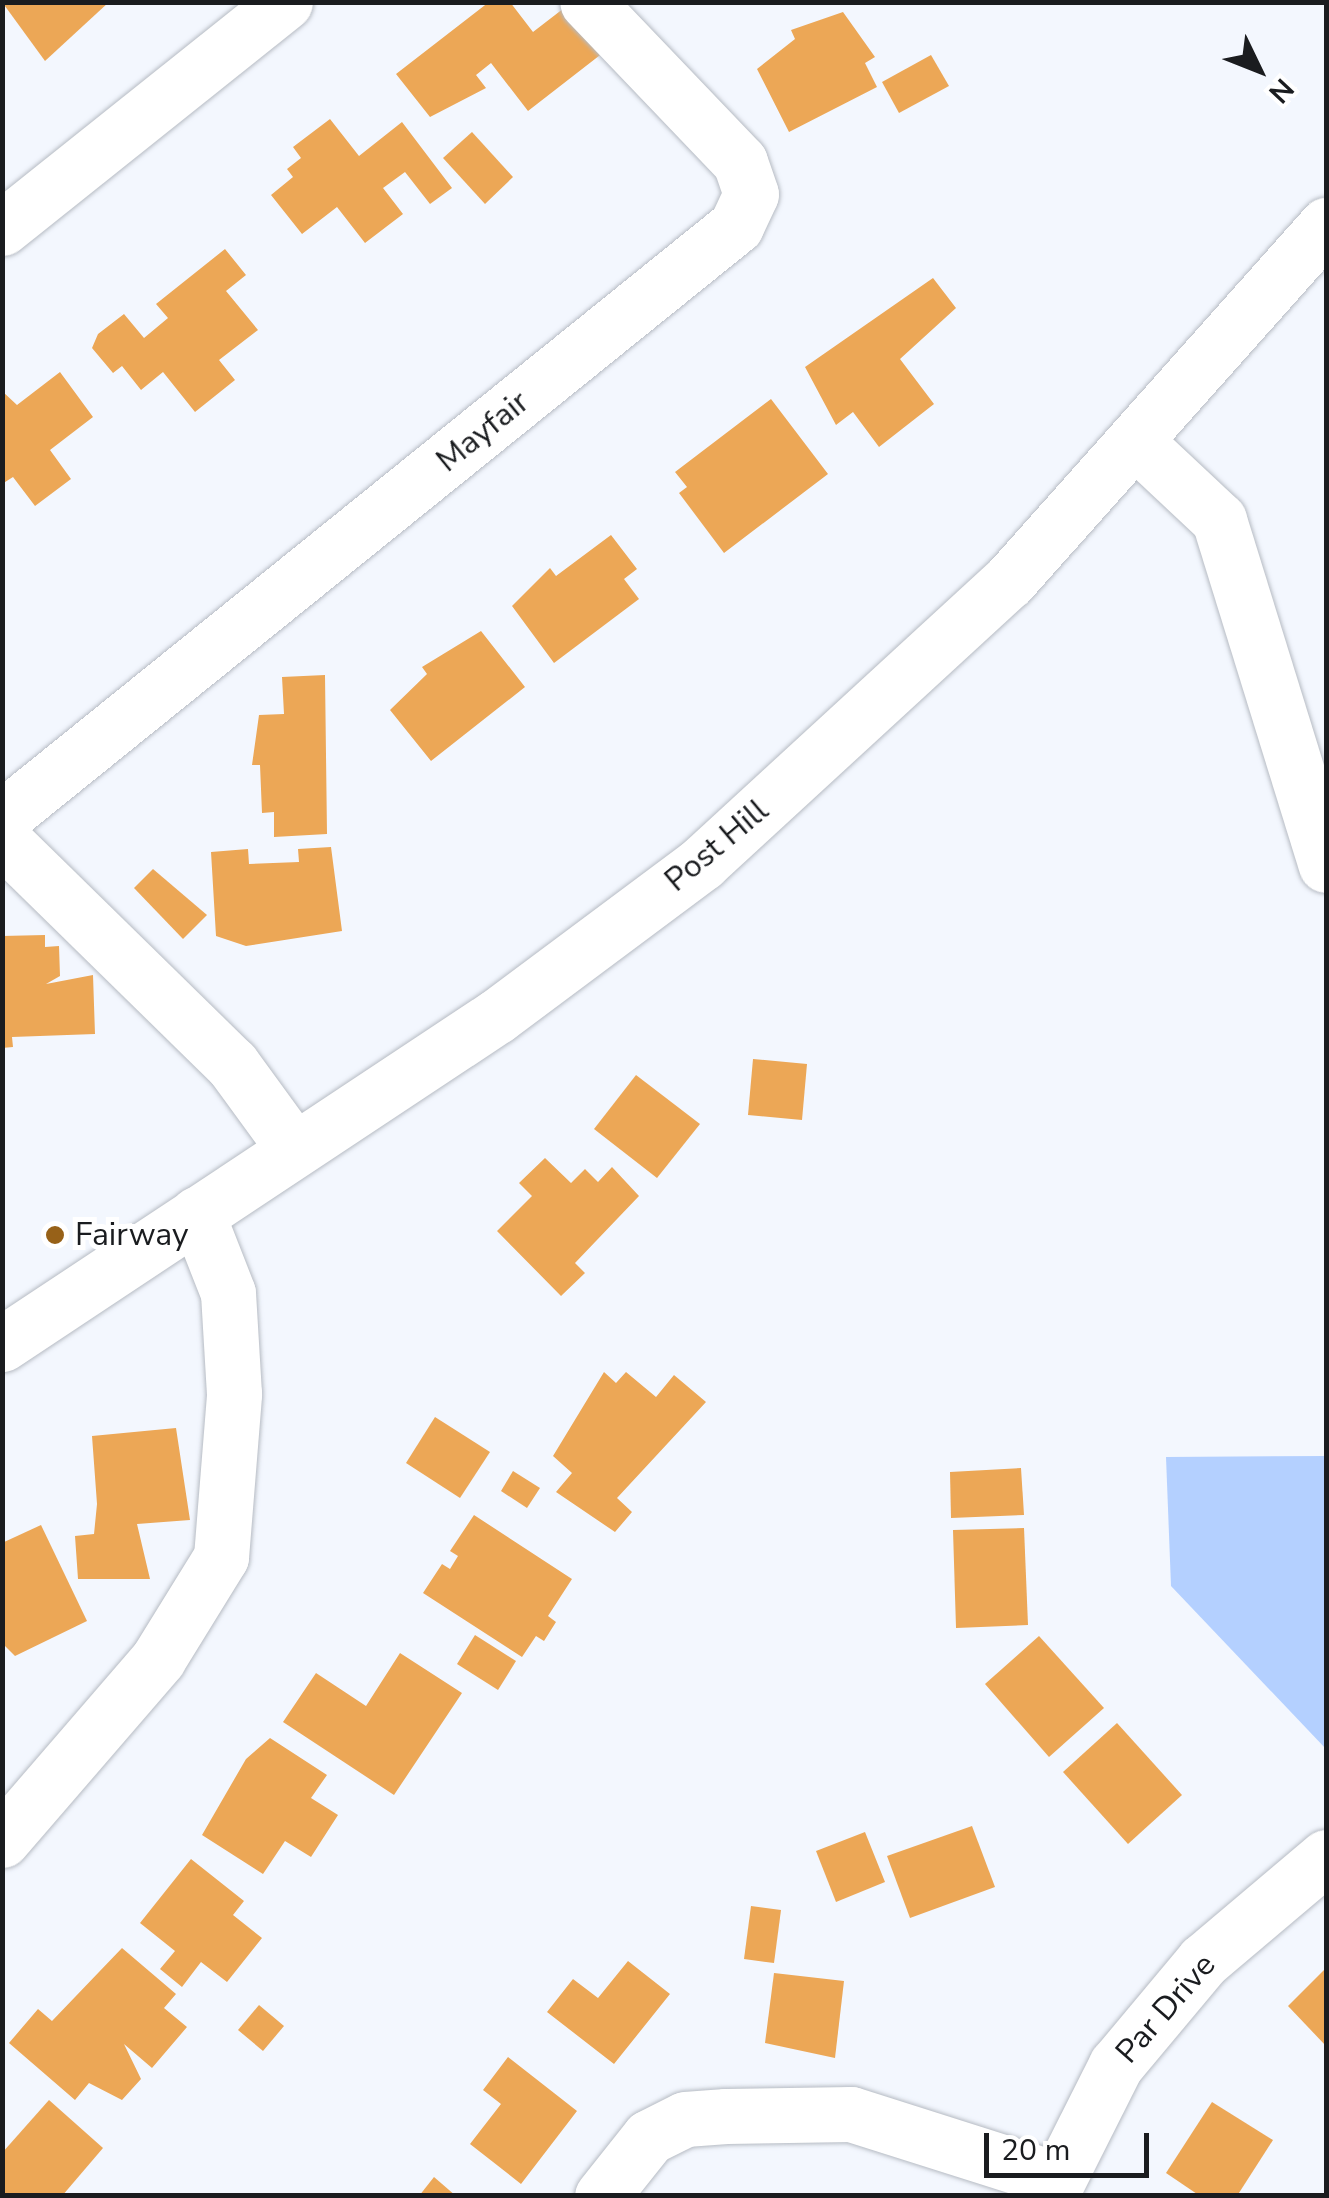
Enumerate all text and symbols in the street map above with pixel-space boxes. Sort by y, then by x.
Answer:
north arrow [1209,20,1309,120]
text: N [1260,70,1302,111]
street label: Mayfair [429,383,537,481]
street label: Post Hill [658,792,776,900]
place label: Fairway [75,1216,189,1254]
marker: Fairway [44,1224,66,1246]
street label: Par Drive [1108,1947,1224,2071]
scale bar [989,2113,1154,2175]
text: 20 m [1001,2130,1070,2171]

